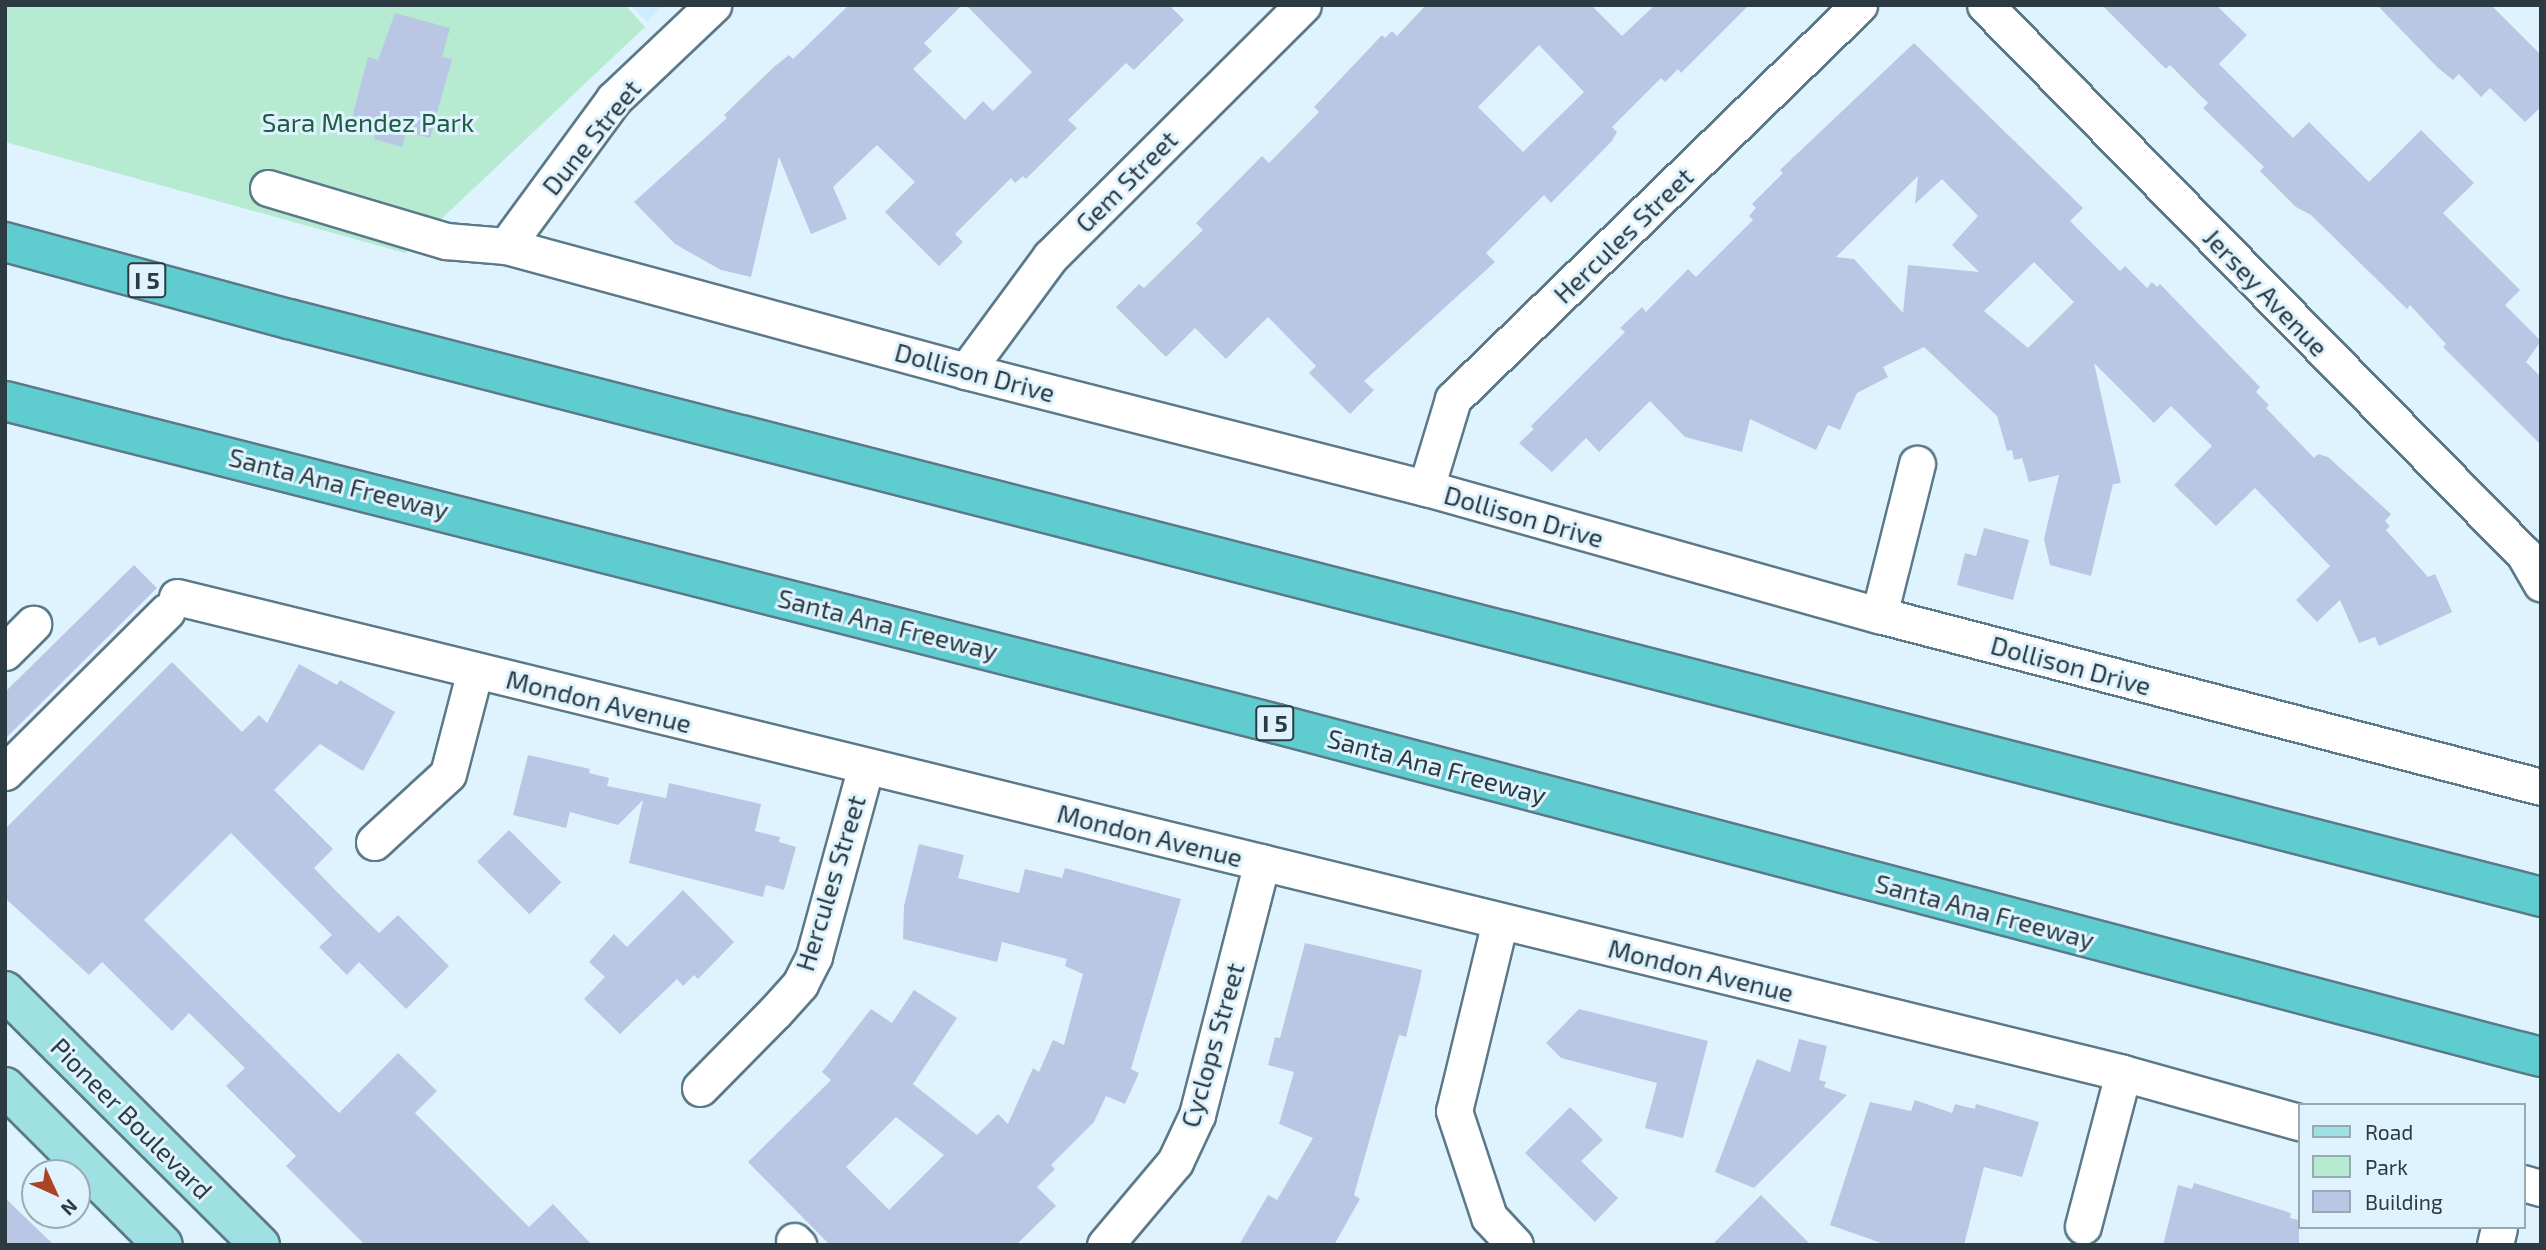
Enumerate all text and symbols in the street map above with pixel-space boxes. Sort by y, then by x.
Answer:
street label: Dune Street [535,73,647,201]
park label: Sara Mendez Park [262,106,474,138]
street label: Gem Street [1069,124,1183,238]
street label: Hercules Street [1547,161,1699,309]
street label: Jersey Avenue [2197,221,2335,363]
road number: I 5 [126,260,168,300]
street label: Dollison Drive [892,336,1058,408]
street label: Santa Ana Freeway [225,440,453,526]
street label: Dollison Drive [1441,478,1607,554]
street label: Santa Ana Freeway [774,581,1002,667]
street label: Dollison Drive [1988,629,2154,701]
street label: Mondon Avenue [503,663,695,739]
road number: I 5 [1254,702,1296,744]
street label: Santa Ana Freeway [1324,722,1550,810]
street label: Hercules Street [788,791,872,975]
street label: Mondon Avenue [1054,797,1246,873]
street label: Santa Ana Freeway [1872,867,2098,955]
street label: Mondon Avenue [1605,932,1797,1008]
street label: Cyclops Street [1174,959,1250,1131]
street label: Pioneer Boulevard [45,1031,219,1205]
legend [2298,1103,2525,1229]
text: Road [2365,1119,2413,1144]
text: Park [2365,1154,2408,1179]
north arrow [21,1159,91,1229]
text: Building [2365,1189,2443,1214]
text: N [57,1195,83,1221]

